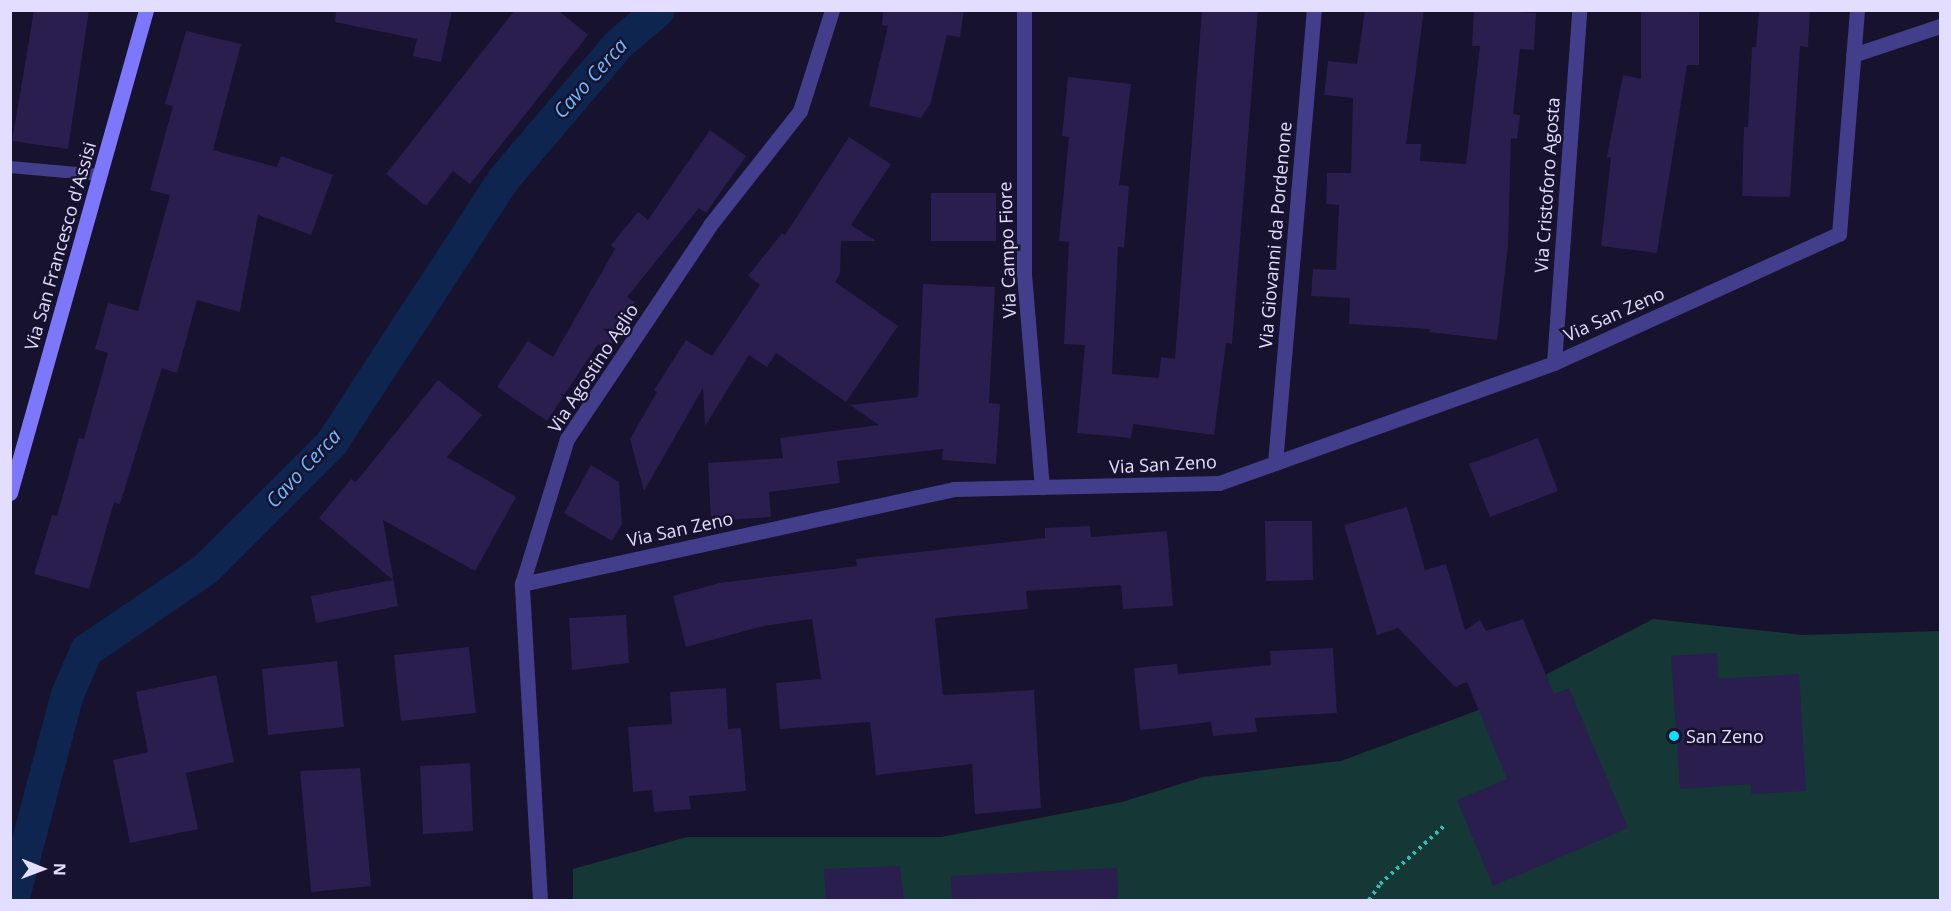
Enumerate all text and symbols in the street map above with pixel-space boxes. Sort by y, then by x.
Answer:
water label: Cavo Cerca [548,33,632,123]
street label: Via Cristoforo Agosta [1530,97,1564,273]
street label: Via Giovanni da Pordenone [1254,121,1296,349]
street label: Via San Francesco d'Assisi [20,139,100,353]
street label: Via Campo Fiore [994,181,1020,319]
street label: Via San Zeno [1560,282,1668,346]
street label: Via Agostino Aglio [543,300,643,436]
water label: Cavo Cerca [261,424,345,512]
street label: Via San Zeno [1109,450,1217,478]
street label: Via San Zeno [625,507,735,551]
place label: San Zeno [1686,725,1764,747]
marker: San Zeno [1667,729,1681,743]
north arrow [12,839,72,899]
text: N [49,863,71,876]

